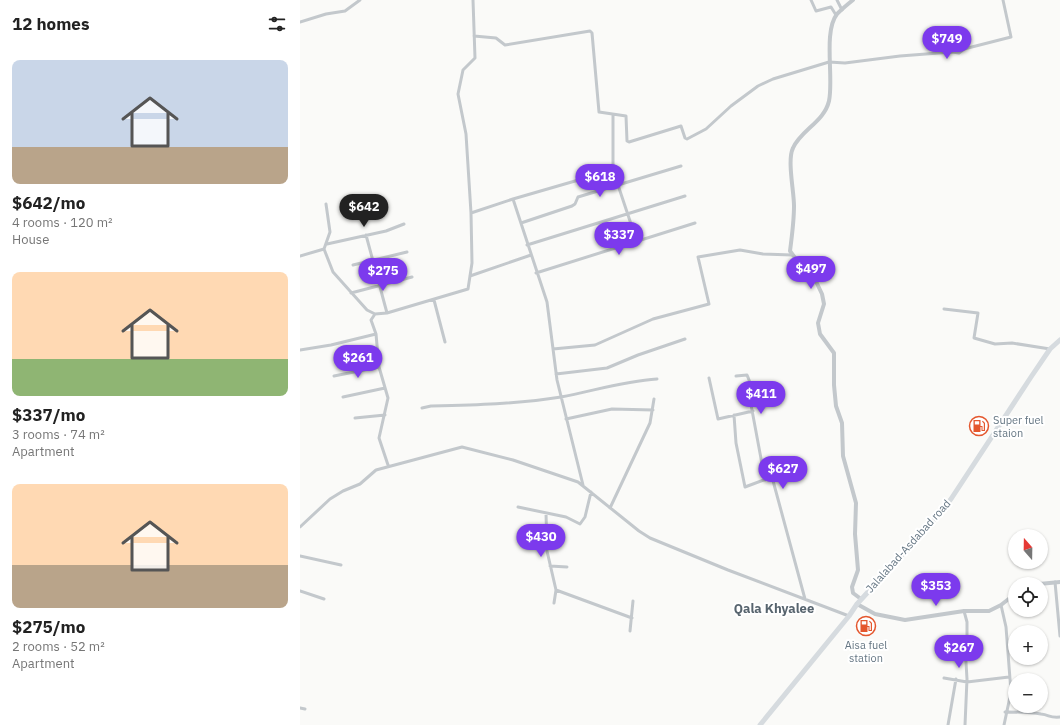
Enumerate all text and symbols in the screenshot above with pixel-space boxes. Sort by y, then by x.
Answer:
text: 12 homes [12,13,89,35]
icon: filters [266,13,288,35]
pin: $749 [923,26,971,60]
text: $749 [931,30,963,47]
icon: home [114,86,186,158]
pin: $618 [576,164,624,198]
text: $618 [584,168,616,185]
text: $642/mo [12,192,85,214]
pin: $642 [340,194,388,228]
text: $642 [348,198,380,215]
text: 4 rooms · 120 m² [12,214,113,231]
pin: $337 [595,222,643,256]
text: $337 [603,226,635,243]
text: House [12,231,49,248]
pin: $497 [787,256,835,290]
pin: $275 [359,258,407,292]
text: $497 [795,260,827,277]
text: $275 [367,262,399,279]
icon: home [114,298,186,370]
pin: $261 [334,345,382,379]
text: $261 [342,349,374,366]
pin: $411 [737,381,785,415]
text: $411 [745,385,777,402]
text: $337/mo [12,404,85,426]
place label: Super fuel staion [993,413,1044,440]
fuel station icon: Super fuel staion [968,415,990,437]
text: 3 rooms · 74 m² [12,426,105,443]
text: Apartment [12,443,75,460]
pin: $627 [759,456,807,490]
text: $627 [767,460,799,477]
street label: Jalalabad-Asdabad road [863,497,953,595]
icon: home [114,510,186,582]
pin: $430 [517,524,565,558]
text: $430 [525,528,557,545]
north arrow [1008,529,1048,569]
map controls [1008,529,1048,713]
pin: $353 [912,573,960,607]
text: $353 [920,577,952,594]
button: locate [1008,577,1048,617]
district label: Qala Khyalee [734,600,814,617]
fuel station icon: Aisa fuel station [855,615,877,637]
text: $275/mo [12,616,85,638]
button: + [1008,625,1048,665]
pin: $267 [935,635,983,669]
text: 2 rooms · 52 m² [12,638,105,655]
place label: Aisa fuel station [845,638,887,665]
text: $267 [943,639,975,656]
text: Apartment [12,655,75,672]
button: − [1008,673,1048,713]

